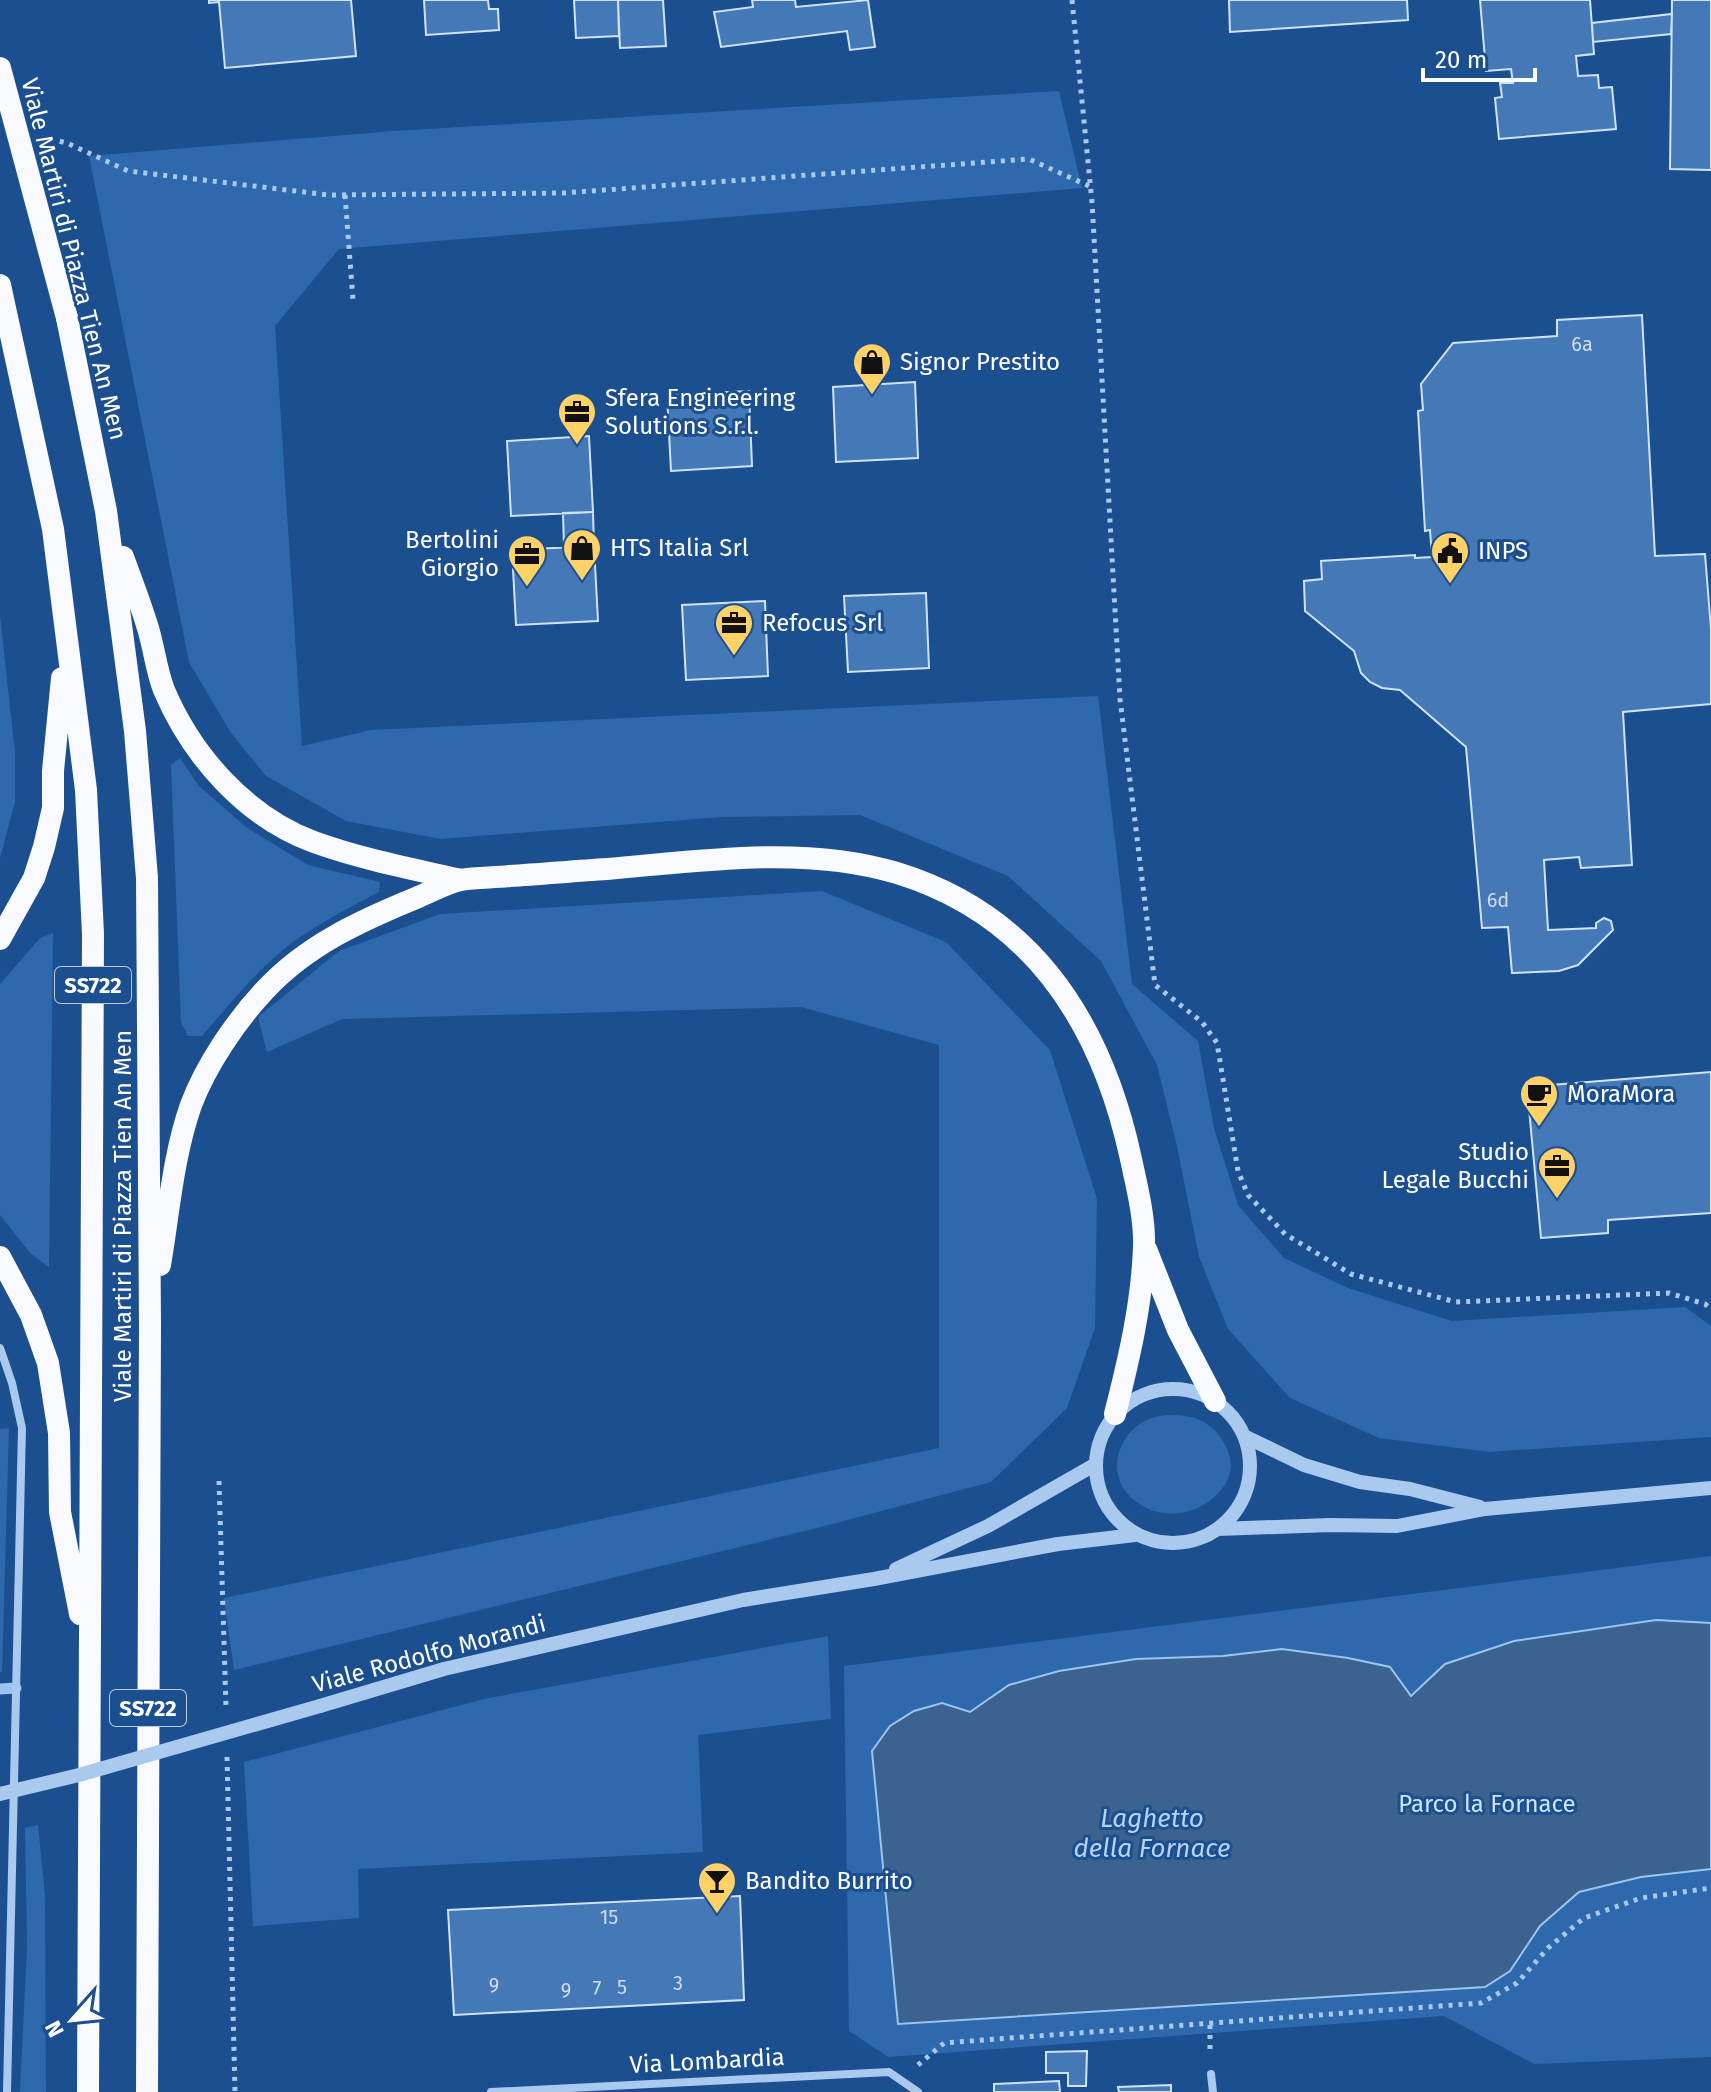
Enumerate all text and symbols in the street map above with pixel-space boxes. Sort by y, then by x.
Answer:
scale bar [1423,32,1535,82]
text: 20 m [1435,46,1487,74]
street label: Viale Martiri di Piazza Tien An Men [15,75,133,443]
house number: 6a [1571,332,1593,356]
shop icon: Signor Prestito [851,341,893,396]
place label: Signor Prestito [900,348,1060,376]
place label: Sfera Engineering Solutions S.r.l. [605,384,796,440]
office icon: Sfera Engineering Solutions S.r.l. [556,391,598,446]
place label: Bertolini Giorgio [405,526,499,582]
shop icon: HTS Italia Srl [561,527,603,582]
public building icon: INPS [1429,530,1471,585]
office icon: Bertolini Giorgio [506,533,548,588]
place label: HTS Italia Srl [610,534,749,562]
place label: INPS [1478,537,1528,565]
office icon: Refocus Srl [713,602,755,657]
place label: Refocus Srl [762,609,883,637]
house number: 6d [1487,888,1509,912]
road number: SS722 [55,967,131,1003]
street label: Viale Martiri di Piazza Tien An Men [109,1030,137,1402]
cafe icon: MoraMora [1518,1073,1560,1128]
place label: MoraMora [1567,1080,1675,1108]
place label: Studio Legale Bucchi [1382,1138,1529,1194]
office icon: Studio Legale Bucchi [1536,1145,1578,1200]
street label: Viale Rodolfo Morandi [309,1609,549,1699]
road number: SS722 [110,1690,186,1726]
park label: Parco la Fornace [1398,1790,1576,1818]
water label: Laghetto della Fornace [1074,1803,1230,1864]
bar icon: Bandito Burrito [696,1860,738,1915]
place label: Bandito Burrito [745,1867,913,1895]
house number: 15 [600,1905,618,1929]
house number: 3 [673,1971,683,1995]
house number: 9 [489,1973,499,1997]
house number: 5 [617,1975,627,1999]
house number: 7 [593,1976,602,2000]
house number: 9 [561,1978,571,2002]
north arrow [32,1980,112,2060]
text: N [39,2016,70,2041]
street label: Via Lombardia [629,2043,785,2079]

